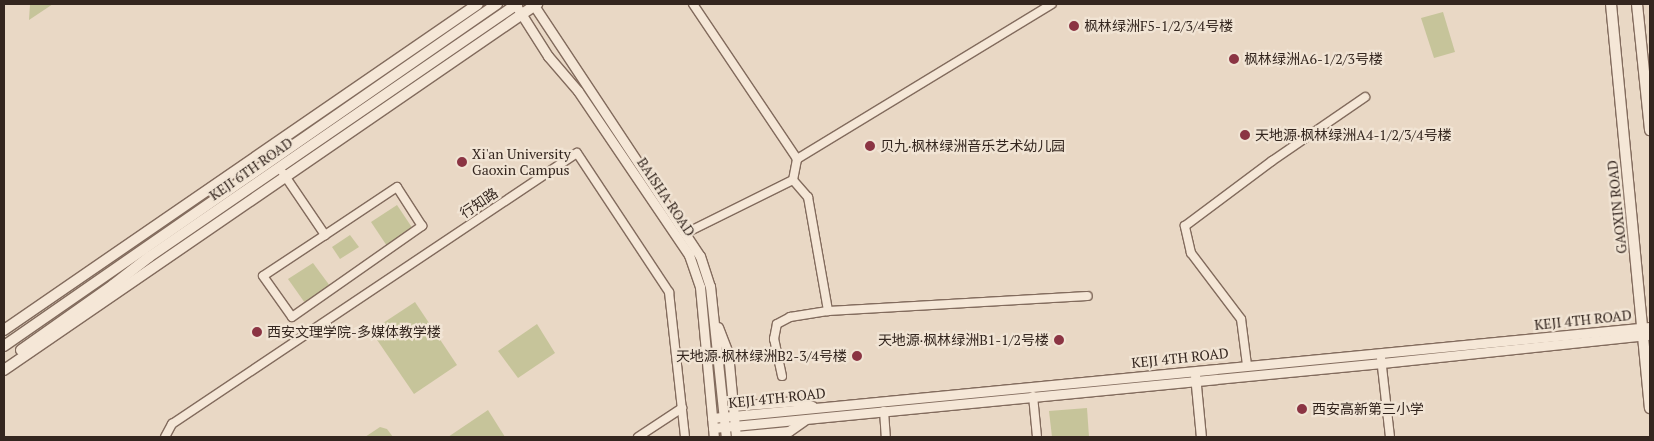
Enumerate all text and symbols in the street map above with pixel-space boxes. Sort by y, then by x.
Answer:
place label: 枫林绿洲F5-1/2/3/4号楼 [1084,18,1233,34]
marker: 枫林绿洲F5-1/2/3/4号楼 [1068,20,1080,32]
place label: 枫林绿洲A6-1/2/3号楼 [1244,51,1383,67]
marker: 枫林绿洲A6-1/2/3号楼 [1228,53,1240,65]
place label: 天地源·枫林绿洲A4-1/2/3/4号楼 [1255,127,1452,143]
marker: 天地源·枫林绿洲A4-1/2/3/4号楼 [1239,129,1251,141]
street label: KEJI 6TH ROAD [206,134,296,204]
place label: 贝九·枫林绿洲音乐艺术幼儿园 [880,138,1065,154]
marker: 贝九·枫林绿洲音乐艺术幼儿园 [864,140,876,152]
place label: Xi'an University Gaoxin Campus [472,146,571,178]
street label: BAISHA ROAD [634,154,698,240]
marker: Xi'an University Gaoxin Campus [456,156,468,168]
street label: GAOXIN ROAD [1604,159,1630,255]
street label: 行知路 [457,184,501,222]
street label: KEJI 4TH ROAD [1534,307,1632,333]
place label: 西安文理学院-多媒体教学楼 [267,324,441,340]
marker: 西安文理学院-多媒体教学楼 [251,326,263,338]
place label: 天地源·枫林绿洲B1-1/2号楼 [878,332,1049,348]
marker: 天地源·枫林绿洲B1-1/2号楼 [1053,334,1065,346]
street label: KEJI 4TH ROAD [1131,345,1229,371]
place label: 天地源·枫林绿洲B2-3/4号楼 [676,348,847,364]
marker: 天地源·枫林绿洲B2-3/4号楼 [851,350,863,362]
street label: KEJI 4TH ROAD [728,385,826,411]
place label: 西安高新第三小学 [1312,401,1424,417]
marker: 西安高新第三小学 [1296,403,1308,415]

